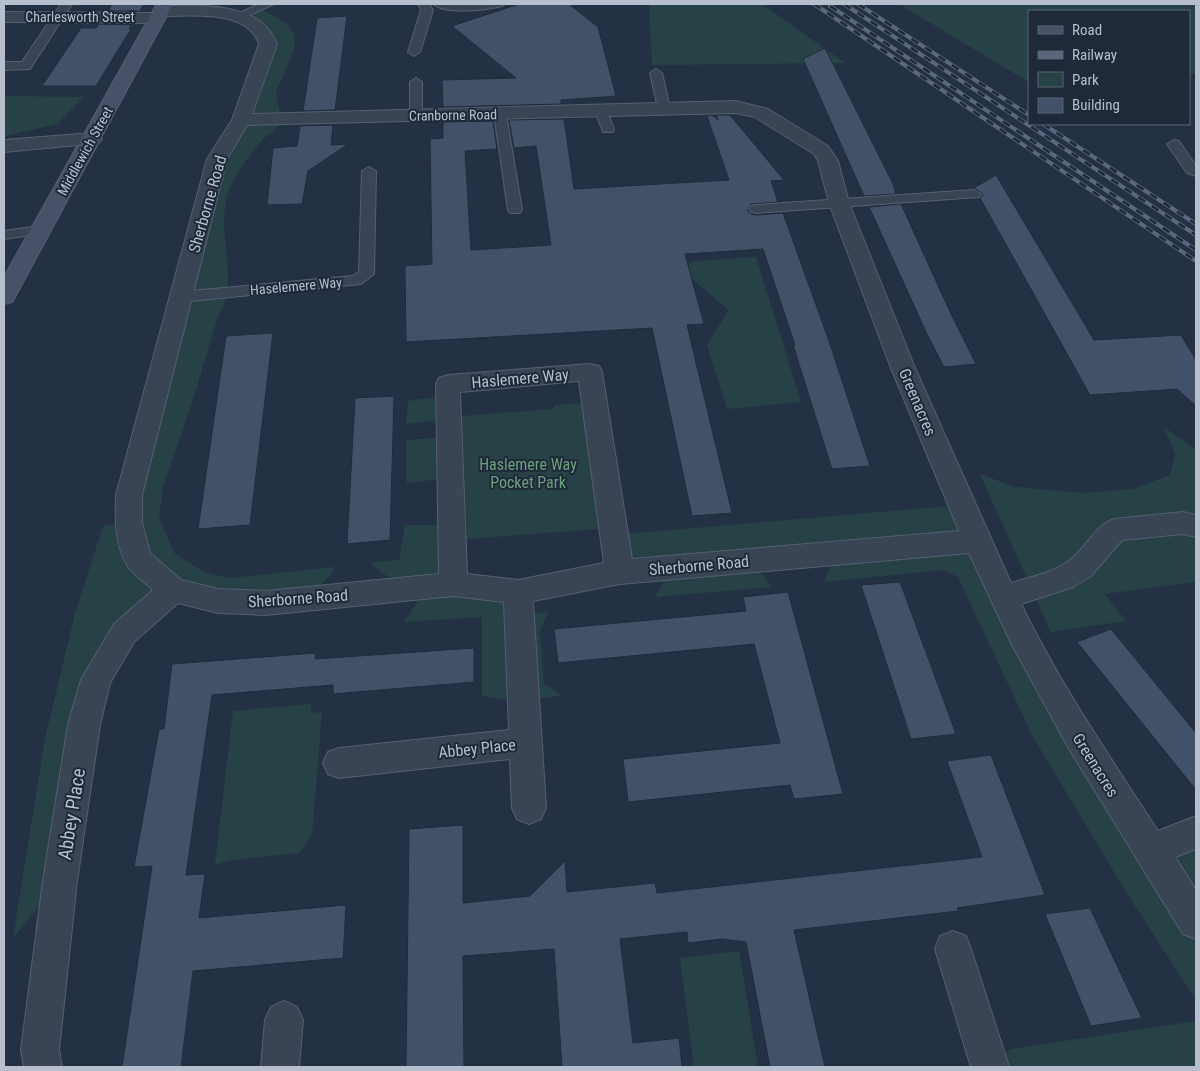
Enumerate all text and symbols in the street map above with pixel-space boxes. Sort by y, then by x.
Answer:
street label: Charlesworth Street [25,9,135,25]
legend [1028,10,1190,125]
text: Road [1072,21,1102,39]
text: Railway [1072,46,1117,64]
text: Park [1072,71,1099,89]
text: Building [1072,96,1120,114]
street label: Middlewich Street [54,104,116,198]
street label: Cranborne Road [409,106,497,124]
street label: Sherborne Road [185,153,230,255]
street label: Haselemere Way [249,274,343,298]
street label: Haslemere Way [471,365,570,392]
street label: Greenacres [895,366,940,439]
park label: Haslemere Way Pocket Park [479,455,577,492]
street label: Sherborne Road [648,552,750,579]
street label: Sherborne Road [247,586,349,611]
street label: Greenacres [1069,730,1123,801]
street label: Abbey Place [437,735,517,762]
street label: Abbey Place [53,767,90,862]

